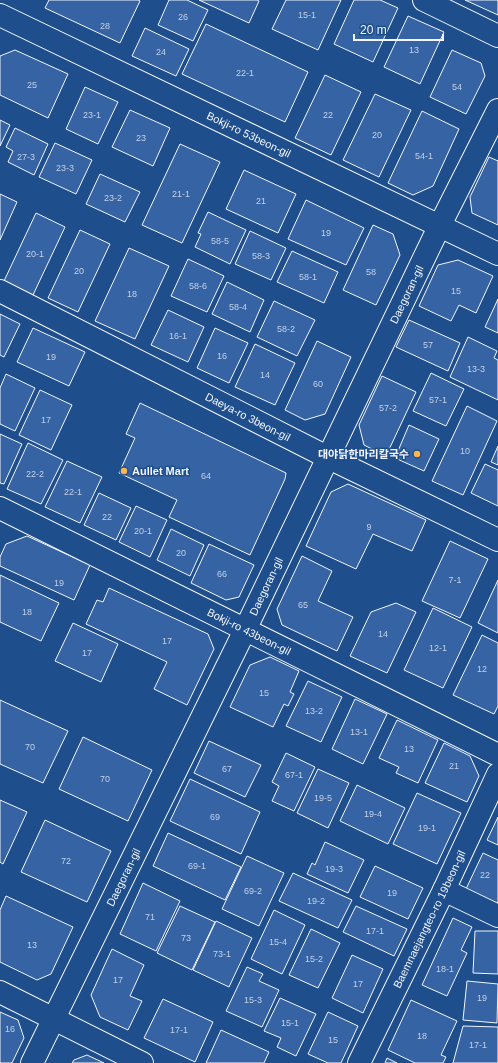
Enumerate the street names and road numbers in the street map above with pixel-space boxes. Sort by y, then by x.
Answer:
street label: Bokji-ro 53beon-gil [205,109,293,160]
street label: Daegoran-gil [387,263,426,325]
street label: Daeya-ro 3beon-gil [203,390,292,443]
street label: Daegoran-gil [247,555,285,617]
street label: Bokji-ro 43beon-gil [205,606,293,657]
street label: Daegoran-gil [104,846,143,908]
street label: Baemnaejangteo-ro 19beon-gil [391,849,468,990]

